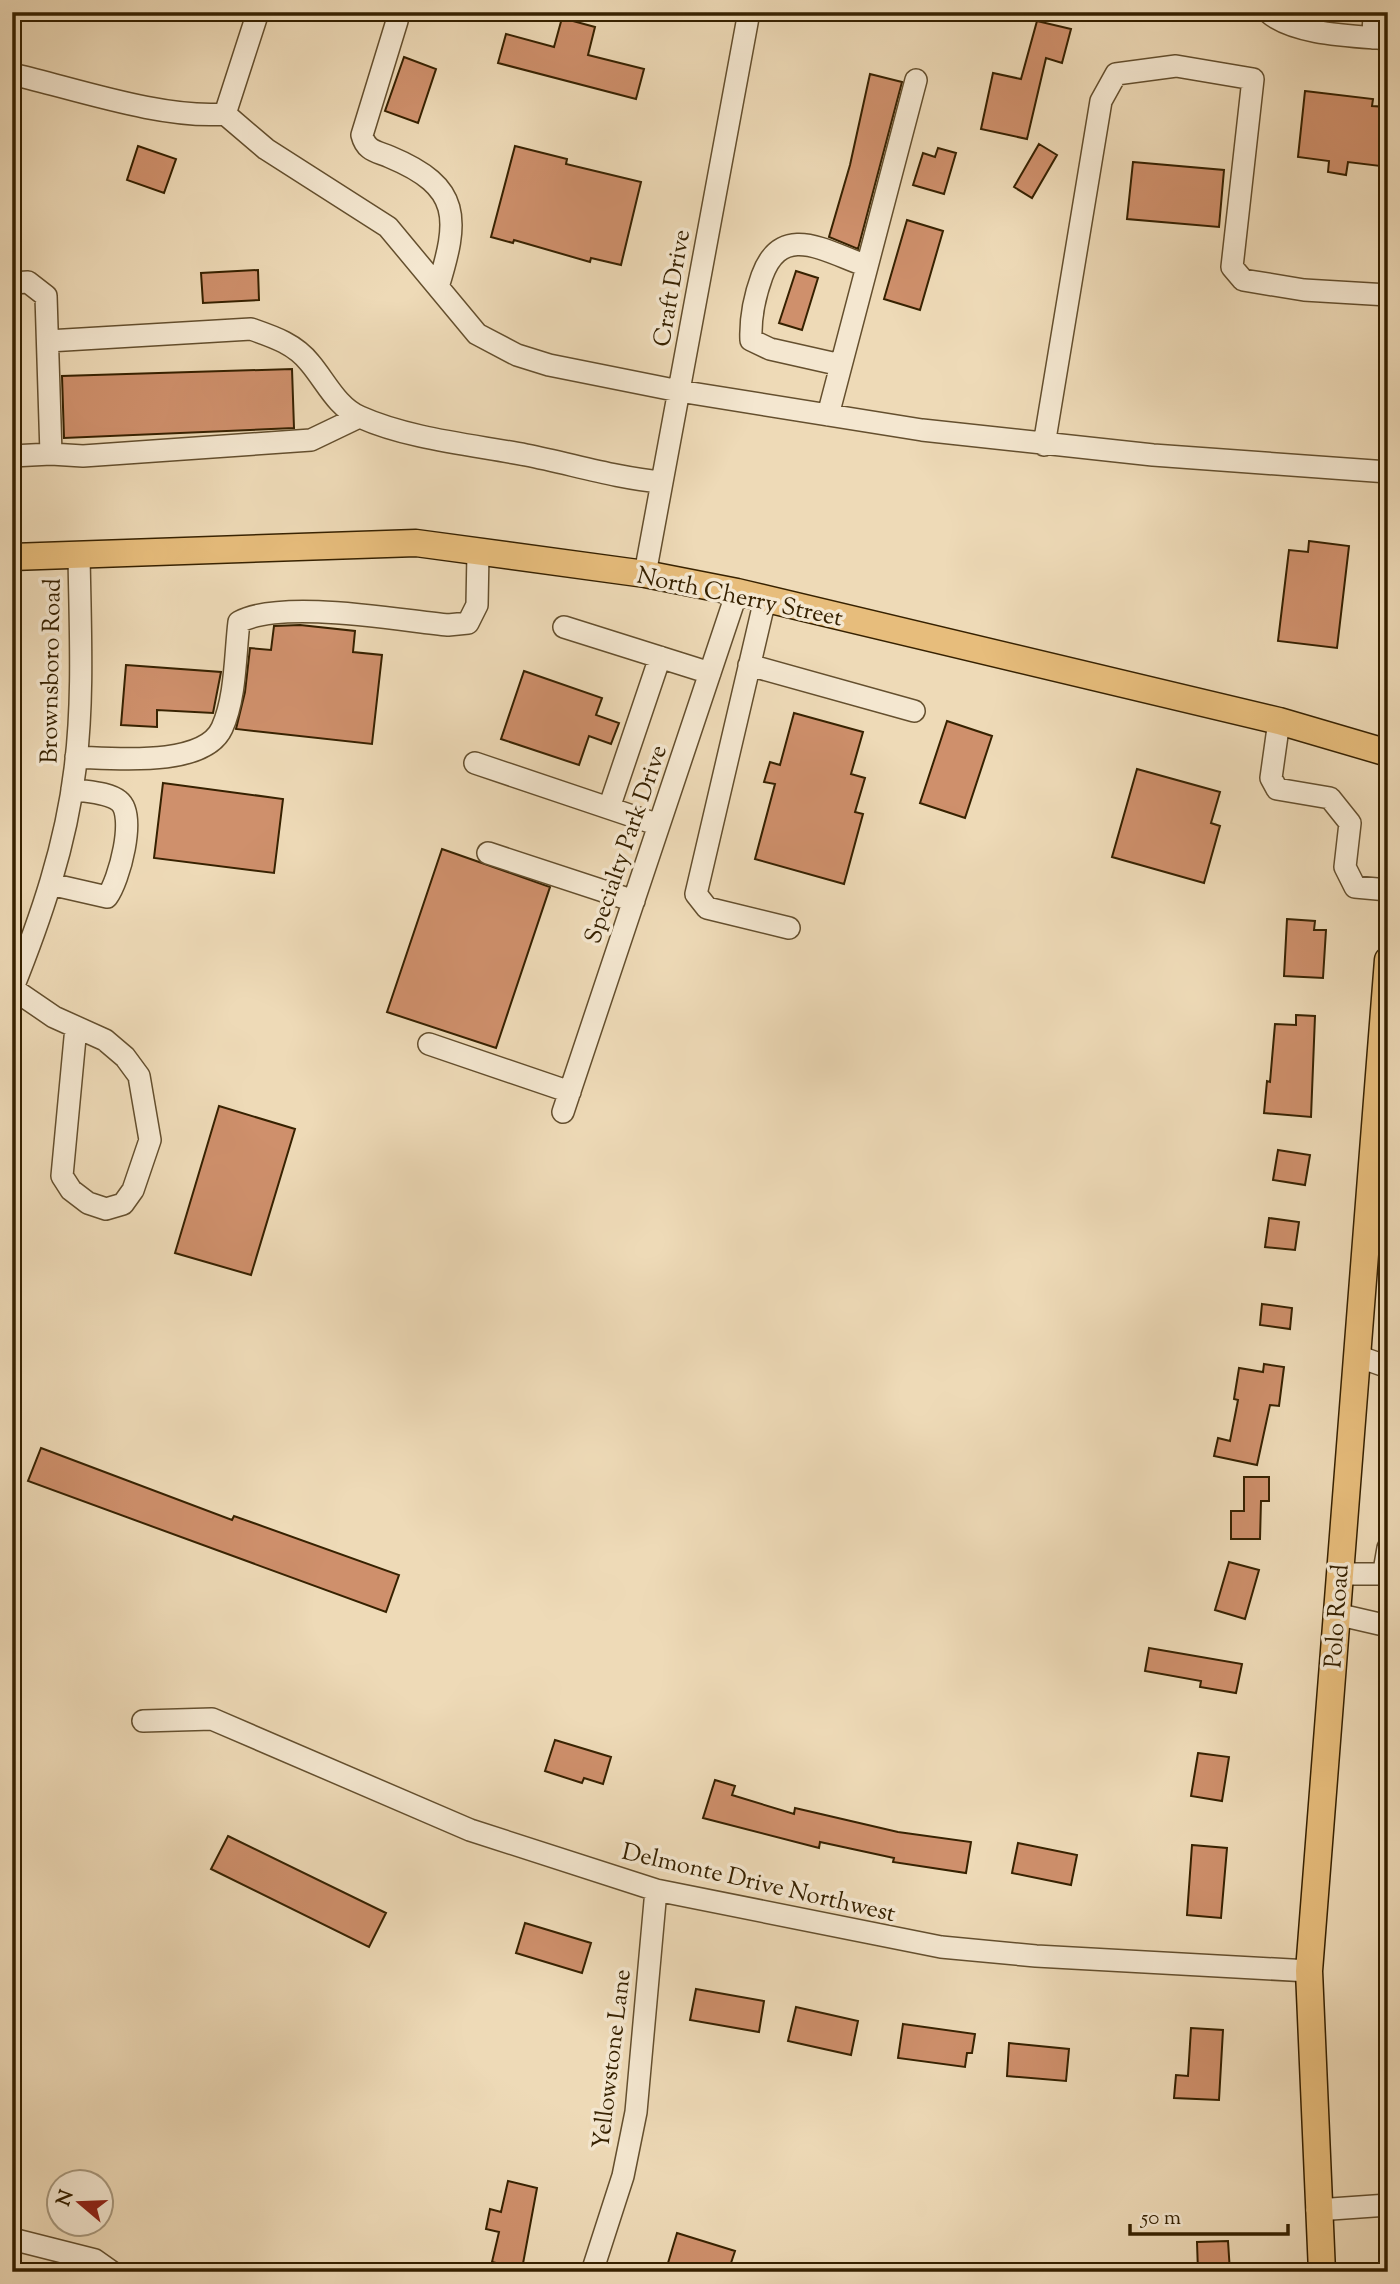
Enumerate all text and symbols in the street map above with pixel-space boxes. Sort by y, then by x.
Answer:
street label: Craft Drive [646,227,700,350]
street label: North Cherry Street [633,560,846,636]
street label: Brownsboro Road [33,578,71,764]
street label: Specialty Park Drive [577,741,677,949]
street label: Polo Road [1317,1563,1359,1669]
street label: Delmonte Drive Northwest [618,1836,899,1932]
street label: Yellowstone Lane [585,1967,641,2151]
north arrow [46,2168,116,2238]
text: N [51,2187,82,2210]
scale bar [1130,2193,1288,2237]
text: 50 m [1140,2204,1181,2234]

